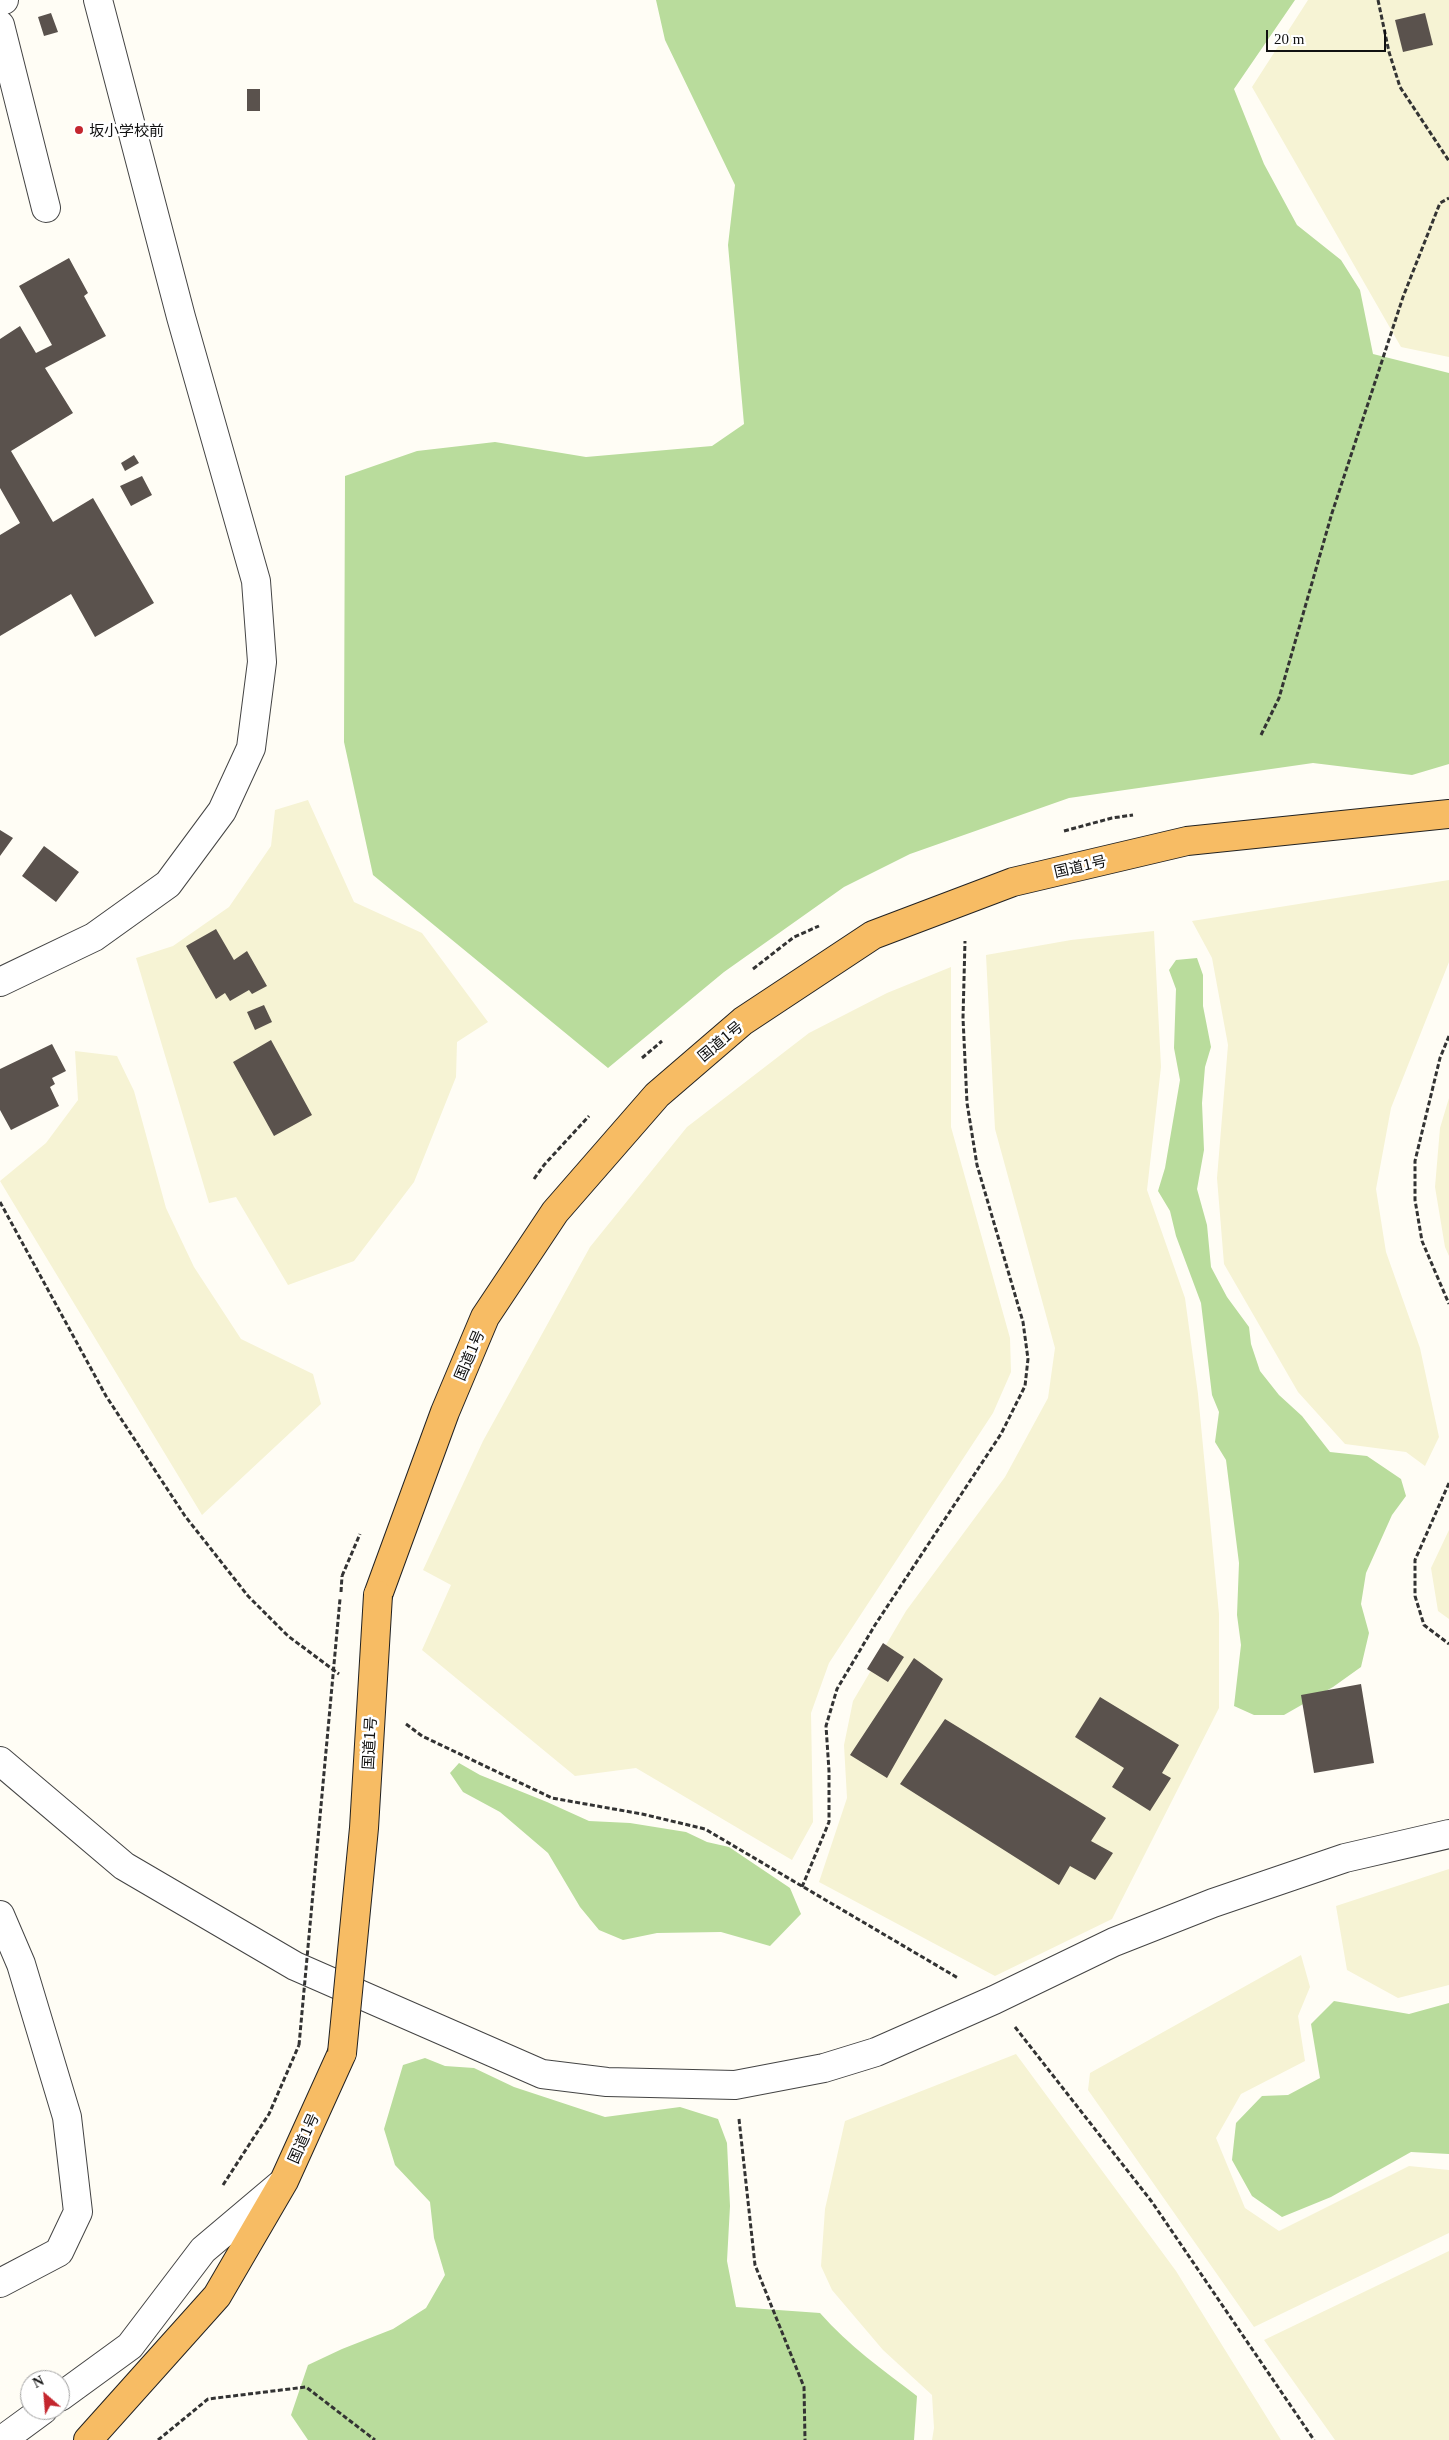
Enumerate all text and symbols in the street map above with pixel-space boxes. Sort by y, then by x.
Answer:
scale bar [1269,20,1389,52]
text: 20 m [1274,31,1304,47]
place label: 坂小学校前 [89,121,164,139]
marker: 坂小学校前 [73,124,85,136]
street label: 国道1号 [1052,851,1108,881]
street label: 国道1号 [694,1017,746,1065]
street label: 国道1号 [450,1327,488,1383]
street label: 国道1号 [359,1716,379,1770]
street label: 国道1号 [284,2110,322,2166]
north arrow [20,2370,70,2420]
text: N [31,2373,46,2391]

